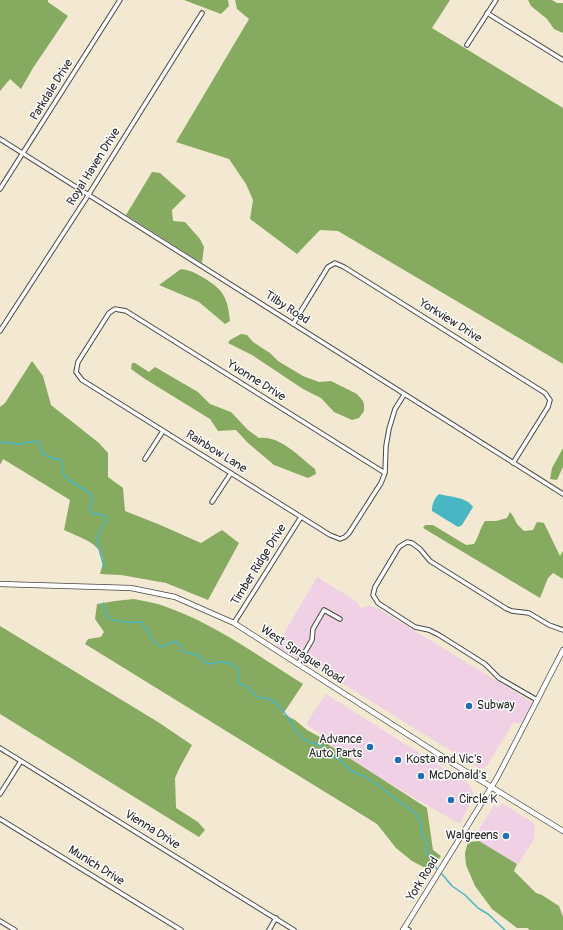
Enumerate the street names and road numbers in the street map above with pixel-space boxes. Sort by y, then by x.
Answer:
street label: Parkdale Drive [27,57,77,123]
street label: Royal Haven Drive [64,126,124,208]
street label: Tilby Road [262,288,312,328]
street label: Yorkview Drive [416,296,484,346]
street label: Yvonne Drive [224,357,288,405]
street label: Rainbow Lane [183,428,249,476]
street label: Timber Ridge Drive [228,522,290,608]
street label: West Sprague Road [257,623,347,687]
street label: Vienna Drive [122,807,182,853]
street label: Munich Drive [65,843,127,889]
street label: York Road [404,854,442,904]

